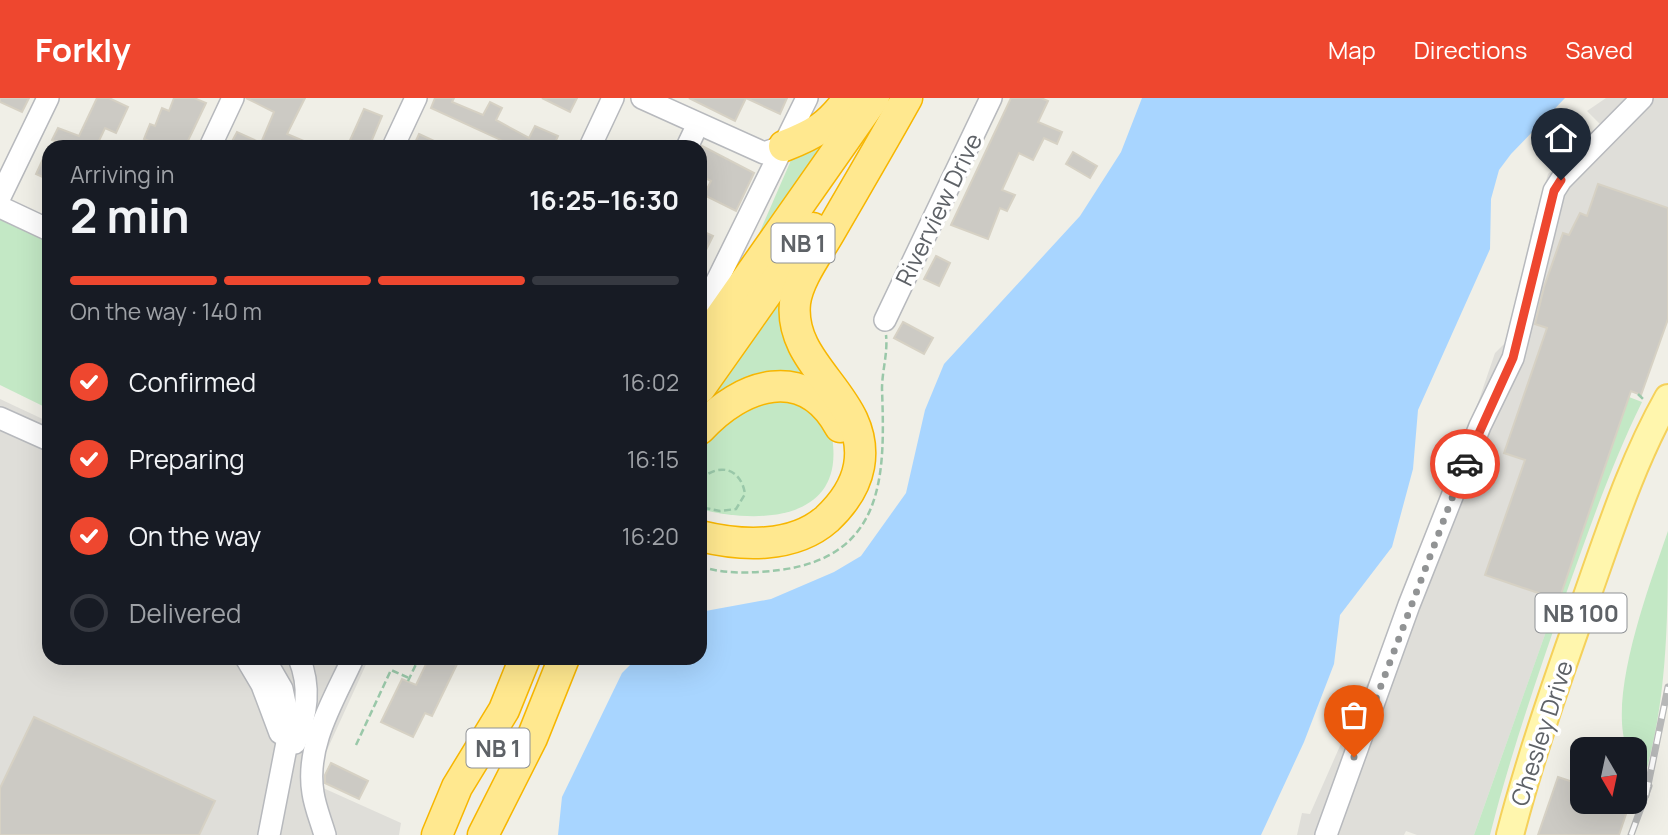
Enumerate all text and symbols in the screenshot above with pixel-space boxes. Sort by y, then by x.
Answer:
text: Forkly [35,27,131,72]
text: Map [1328,33,1376,66]
text: Directions [1414,33,1527,66]
text: Saved [1565,33,1633,66]
pin [1531,108,1591,180]
icon: home [1542,119,1580,157]
street label: Riverview Drive [887,127,989,291]
text: Arriving in [70,158,175,190]
text: 16:25–16:30 [529,182,679,218]
text: 2 min [70,184,190,247]
road number: NB 1 [772,224,834,262]
text: On the way · 140 m [70,295,262,327]
icon: check [70,363,108,401]
text: Confirmed [129,364,256,400]
text: 16:02 [622,366,679,398]
courier [1430,429,1500,499]
icon: check [70,440,108,478]
text: Preparing [129,441,245,477]
text: 16:15 [627,443,679,475]
icon: car [1446,445,1484,483]
icon: check [70,517,108,555]
text: On the way [129,518,261,554]
text: 16:20 [622,520,679,552]
road number: NB 100 [1536,593,1626,632]
text: Delivered [129,595,241,631]
street label: Chesley Drive [1502,656,1580,810]
pin [1324,685,1384,757]
icon: bag [1335,696,1373,734]
road number: NB 1 [466,728,530,768]
north arrow [1570,737,1647,814]
map controls [1570,737,1647,814]

